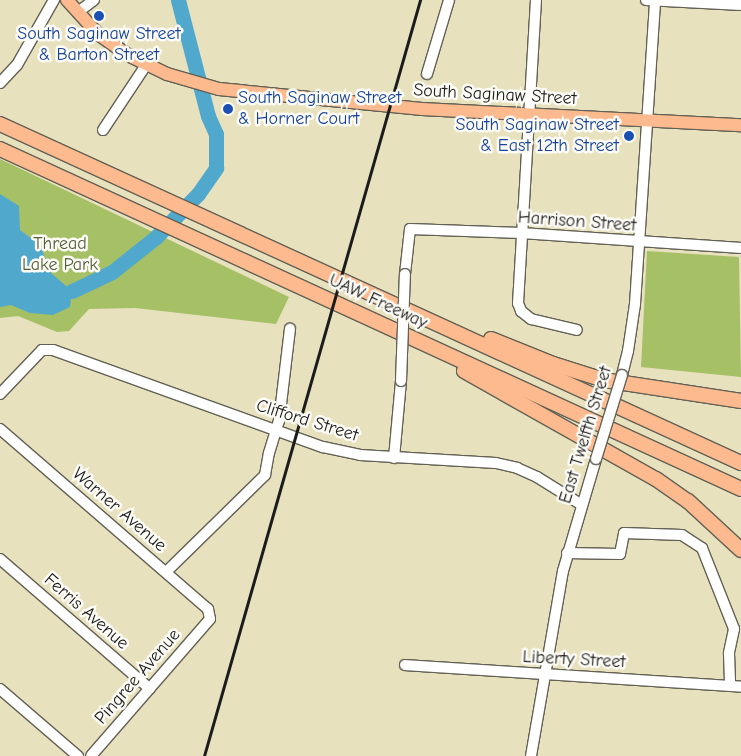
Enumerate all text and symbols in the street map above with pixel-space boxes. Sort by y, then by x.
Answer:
marker: South Saginaw Street & Barton Street [93,10,105,22]
place label: South Saginaw Street & Barton Street [17,24,181,66]
street label: South Saginaw Street [413,80,577,110]
place label: South Saginaw Street & Horner Court [238,88,401,130]
marker: South Saginaw Street & Horner Court [222,103,234,115]
place label: South Saginaw Street & East 12th Street [456,115,619,158]
marker: South Saginaw Street & East 12th Street [623,130,635,142]
street label: Harrison Street [517,207,637,237]
park label: Thread Lake Park [22,234,98,276]
street label: UAW Freeway [325,270,431,334]
street label: East Twelfth Street [555,364,617,506]
street label: Clifford Street [253,395,361,447]
street label: Warner Avenue [67,463,171,557]
street label: Ferris Avenue [39,569,133,655]
street label: Pingree Avenue [91,625,185,729]
street label: Liberty Street [522,647,626,673]

